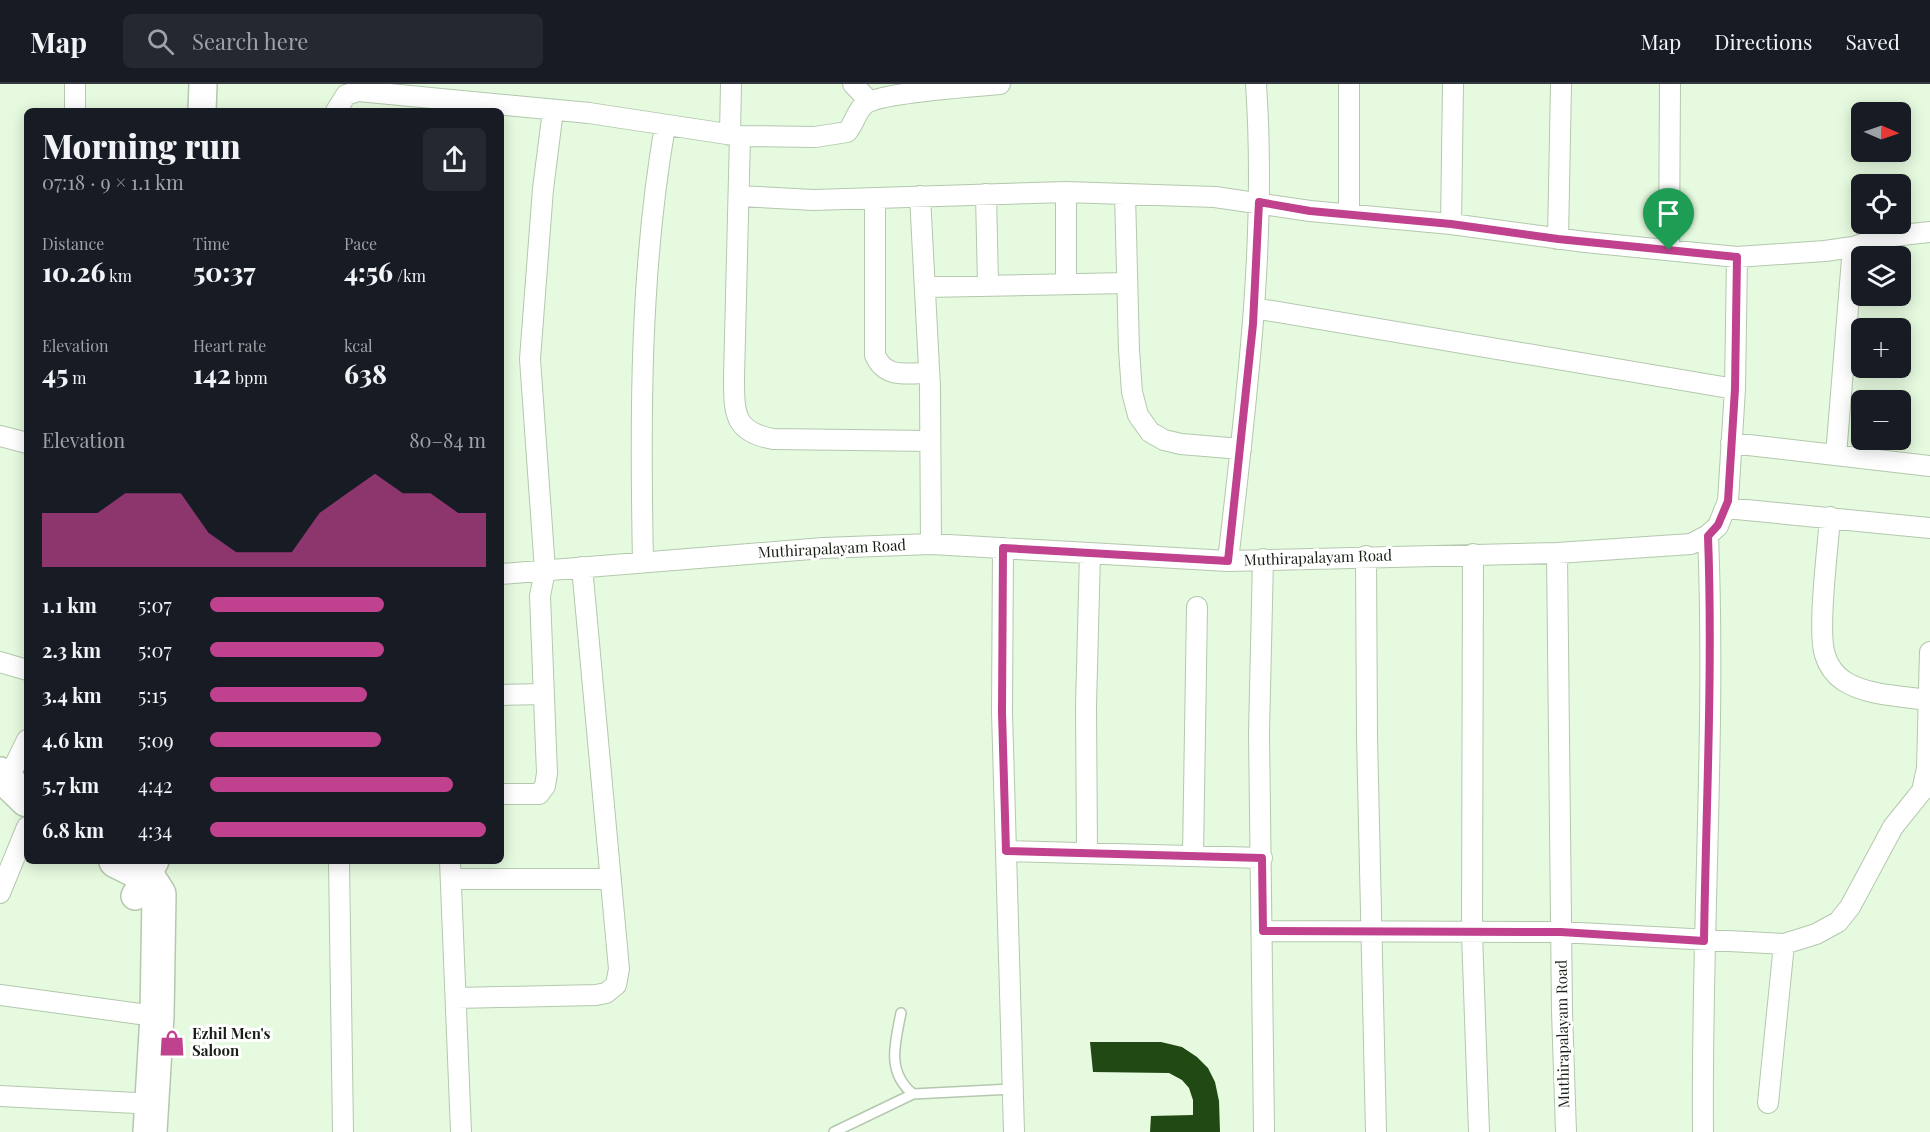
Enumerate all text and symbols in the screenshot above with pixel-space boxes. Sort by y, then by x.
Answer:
search box [123,14,543,68]
text: Map [30,23,87,60]
icon: search [144,25,177,58]
text: Search here [192,26,308,56]
text: Map [1640,27,1681,55]
text: Directions [1714,27,1812,55]
text: Saved [1845,27,1900,55]
north arrow [1851,102,1911,162]
map controls [1851,102,1911,450]
text: Morning run [42,123,241,167]
button: share [423,128,486,191]
text: 07:18 · 9 × 1.1 km [42,168,184,195]
button: locate [1851,174,1911,234]
pin [1643,188,1694,250]
icon: arrive [1652,197,1685,230]
text: Distance [42,233,104,254]
text: Time [193,233,230,254]
text: Pace [344,233,377,254]
button: layers [1851,246,1911,306]
text: 10.26 [42,254,105,289]
text: 50:37 [193,254,256,289]
text: 4:56 [344,254,393,289]
text: km [105,265,132,286]
text: /km [393,265,426,286]
button: + [1851,318,1911,378]
text: Elevation [42,335,109,356]
text: Heart rate [193,335,266,356]
text: kcal [344,335,373,356]
text: 45 [42,356,68,391]
text: 142 [193,356,231,391]
text: 638 [344,356,387,391]
text: m [68,367,87,388]
text: bpm [231,367,268,388]
button: − [1851,390,1911,450]
text: Elevation [42,426,125,453]
text: 80–84 m [409,426,486,453]
street label: Muthirapalayam Road [757,534,907,562]
street label: Muthirapalayam Road [1244,544,1393,570]
text: 1.1 km [42,591,97,618]
text: 5:07 [138,591,172,618]
text: 2.3 km [42,636,101,663]
text: 5:07 [138,636,172,663]
text: 3.4 km [42,681,102,708]
text: 5:15 [138,681,167,708]
text: 4.6 km [42,726,103,753]
text: 5:09 [138,726,174,753]
text: 5.7 km [42,771,99,798]
text: 4:42 [138,771,173,798]
text: 6.8 km [42,816,104,843]
text: 4:34 [138,816,172,843]
street label: Muthirapalayam Road [1551,959,1573,1108]
place label: Ezhil Men's Saloon [192,1023,271,1060]
shop icon: Ezhil Men's Saloon [157,1028,187,1058]

